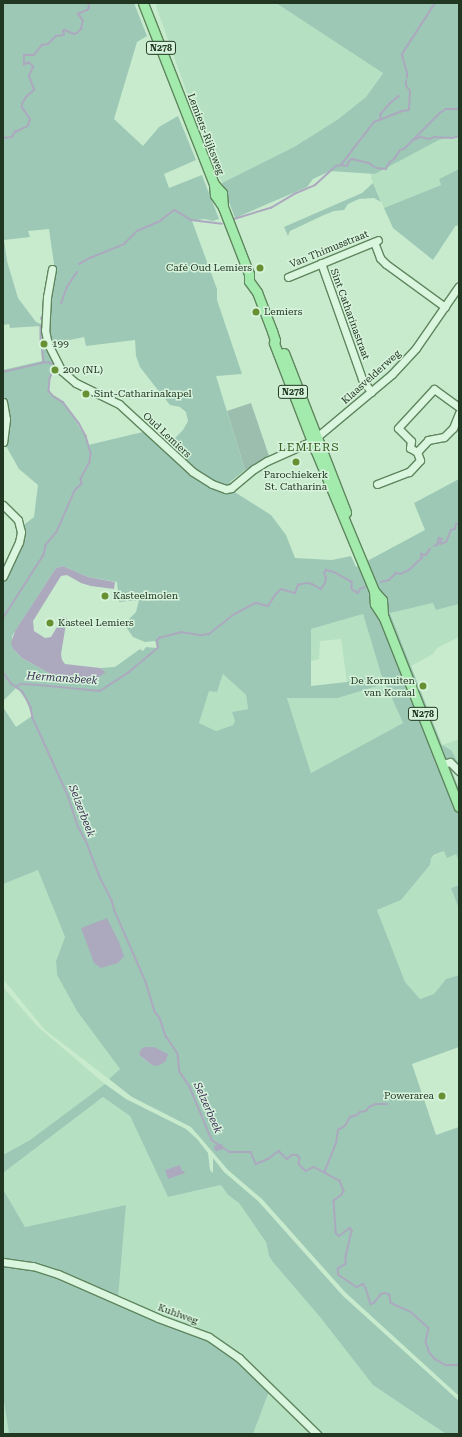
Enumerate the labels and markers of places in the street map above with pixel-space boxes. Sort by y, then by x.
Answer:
place label: Café Oud Lemiers [166,262,252,274]
marker: Café Oud Lemiers [255,263,265,273]
place label: Lemiers [264,306,302,318]
marker: Lemiers [251,307,261,317]
place label: 199 [52,338,69,350]
marker: 199 [39,339,49,349]
place label: 200 (NL) [63,364,103,376]
marker: 200 (NL) [50,365,60,375]
place label: Sint-Catharinakapel [94,388,192,400]
marker: Sint-Catharinakapel [81,389,91,399]
marker: Parochiekerk St. Catharina [291,457,301,467]
place label: Parochiekerk St. Catharina [264,468,328,492]
place label: Kasteelmolen [113,590,178,602]
marker: Kasteelmolen [100,591,110,601]
place label: Kasteel Lemiers [58,617,134,629]
marker: Kasteel Lemiers [45,618,55,628]
place label: De Kornuiten van Koraal [351,674,415,698]
marker: De Kornuiten van Koraal [418,681,428,691]
place label: Powerarea [384,1090,434,1102]
marker: Powerarea [437,1091,447,1101]

